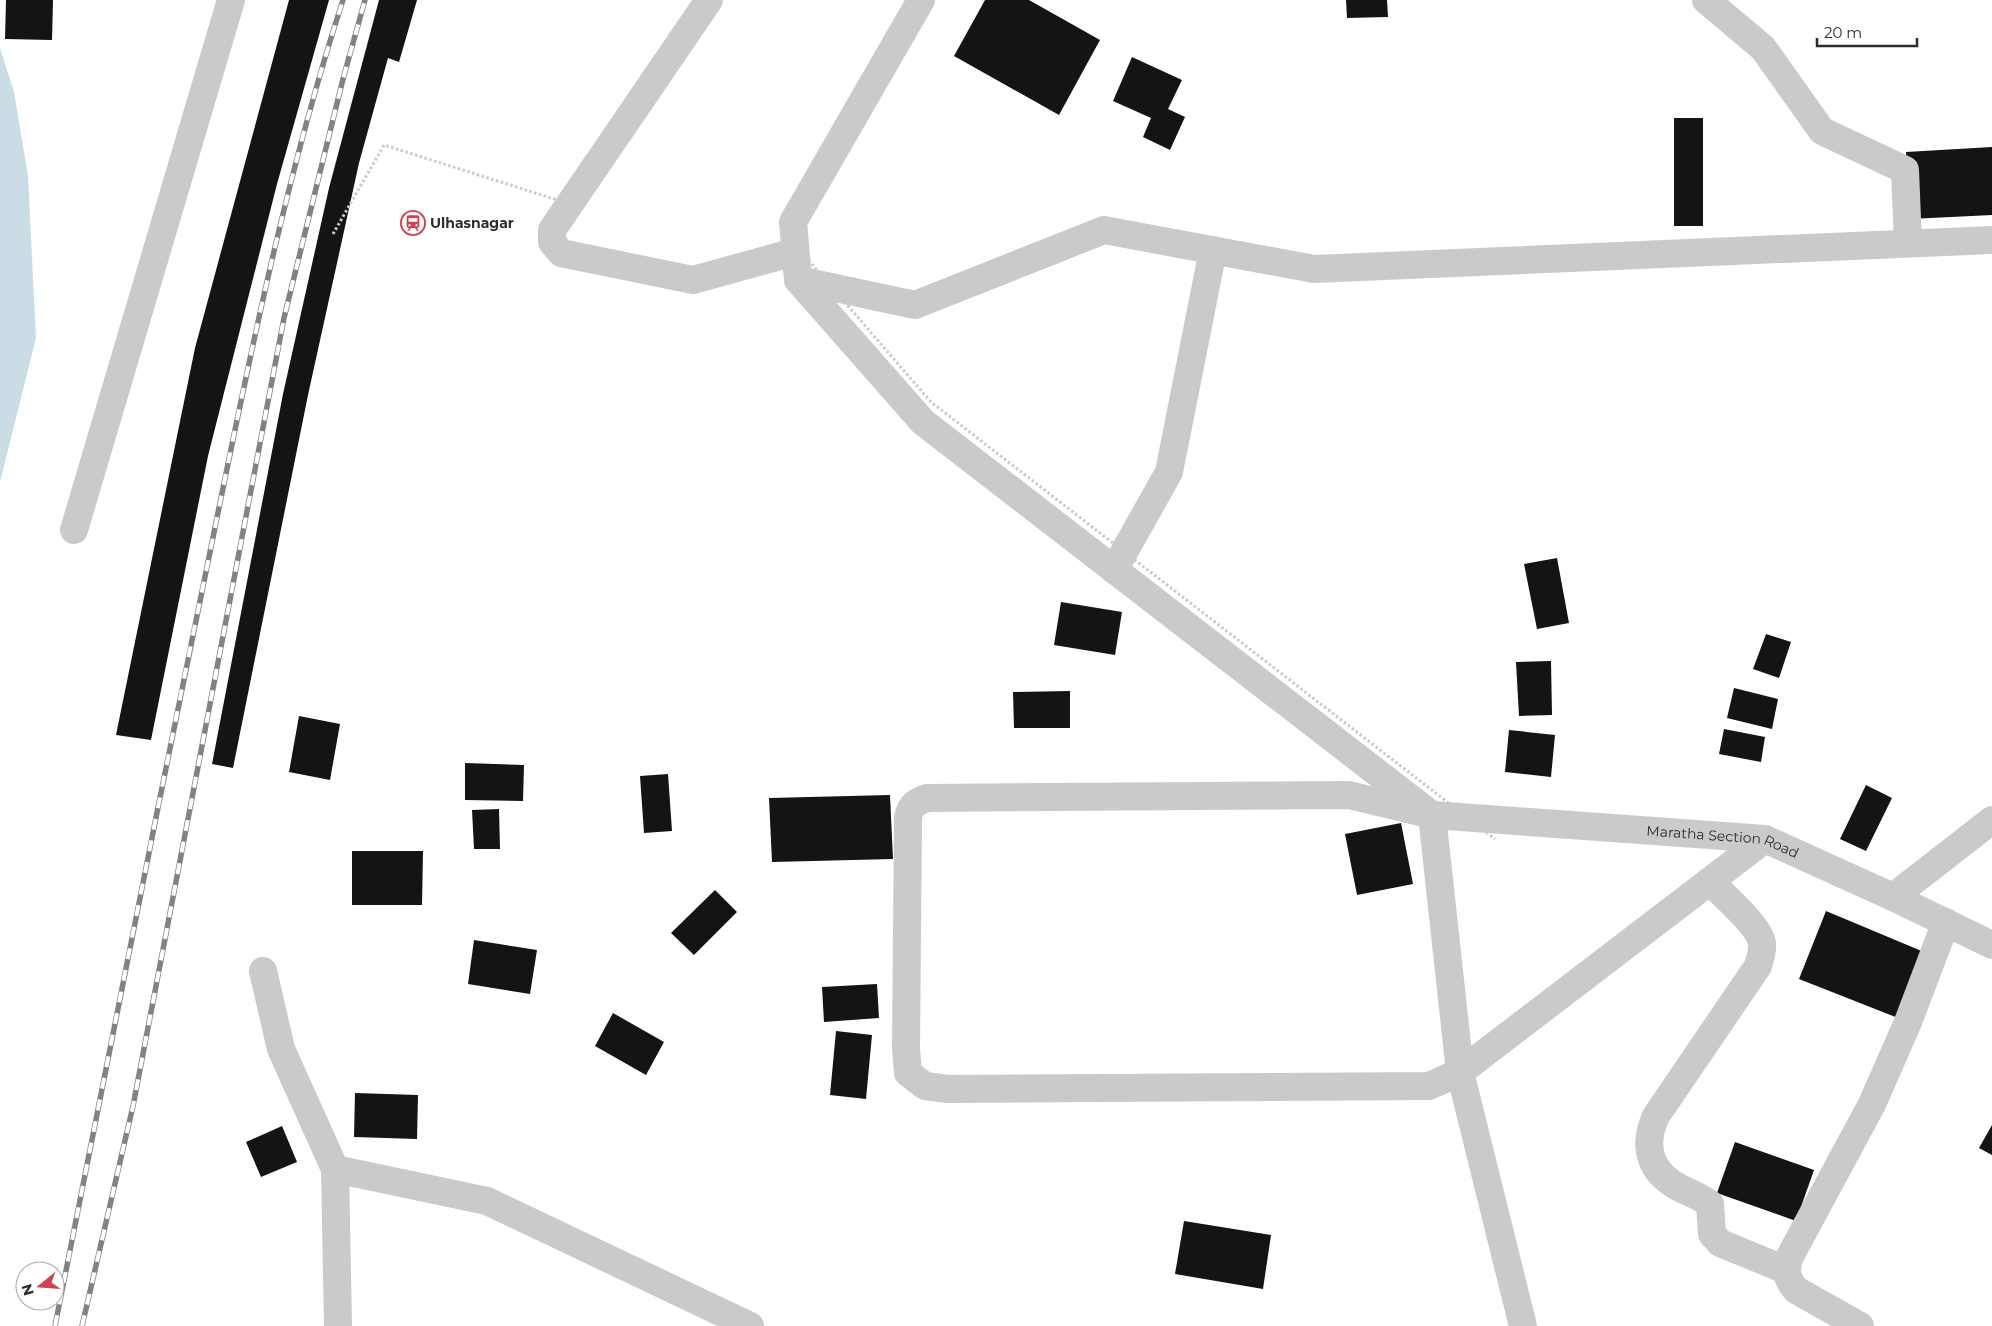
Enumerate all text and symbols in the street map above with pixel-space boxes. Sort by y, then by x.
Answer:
scale bar [1817,15,1917,47]
text: 20 m [1824,23,1862,42]
station icon: Ulhasnagar [400,210,426,236]
place label: Ulhasnagar [430,214,514,232]
street label: Maratha Section Road [1646,821,1802,862]
north arrow [15,1261,65,1311]
text: N [17,1282,38,1298]

